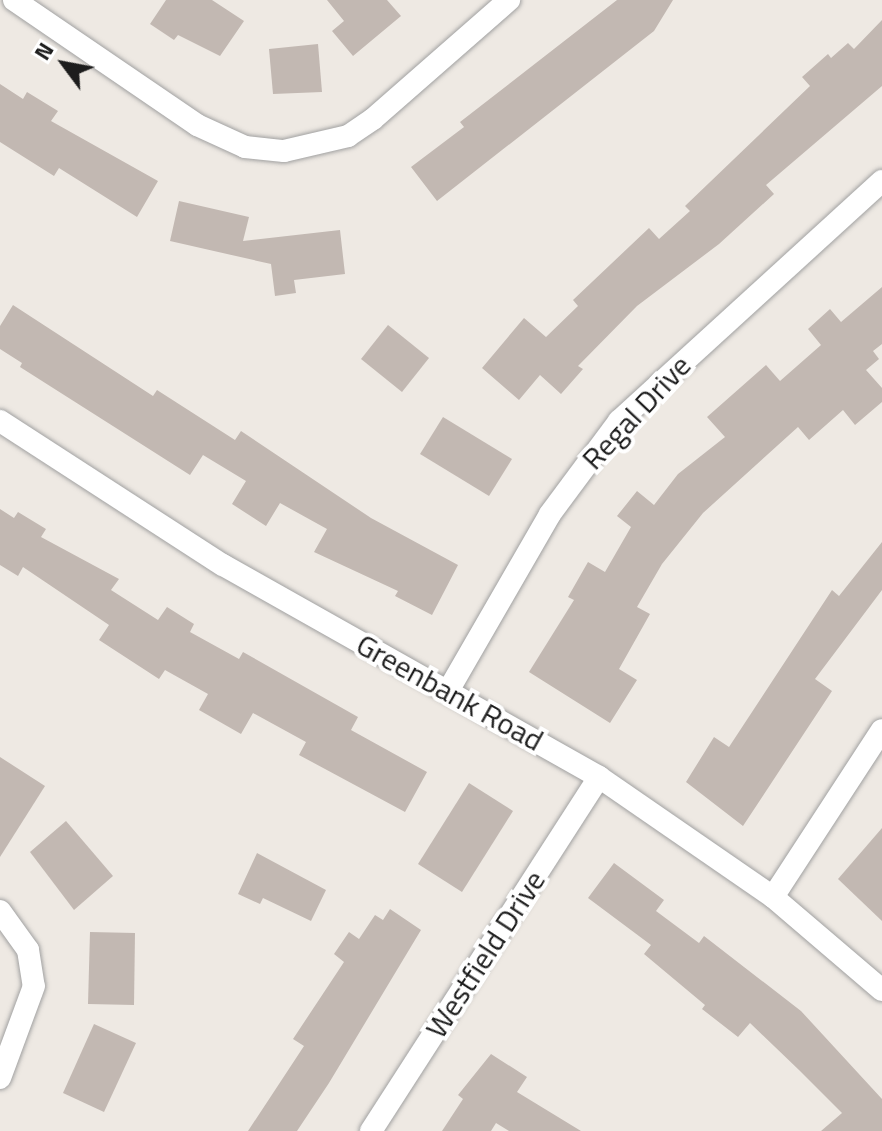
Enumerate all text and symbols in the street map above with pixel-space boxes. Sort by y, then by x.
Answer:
north arrow [24,24,104,104]
text: N [25,36,62,67]
street label: Regal Drive [574,347,698,477]
street label: Greenbank Road [350,626,550,758]
street label: Westfield Drive [418,864,552,1044]

